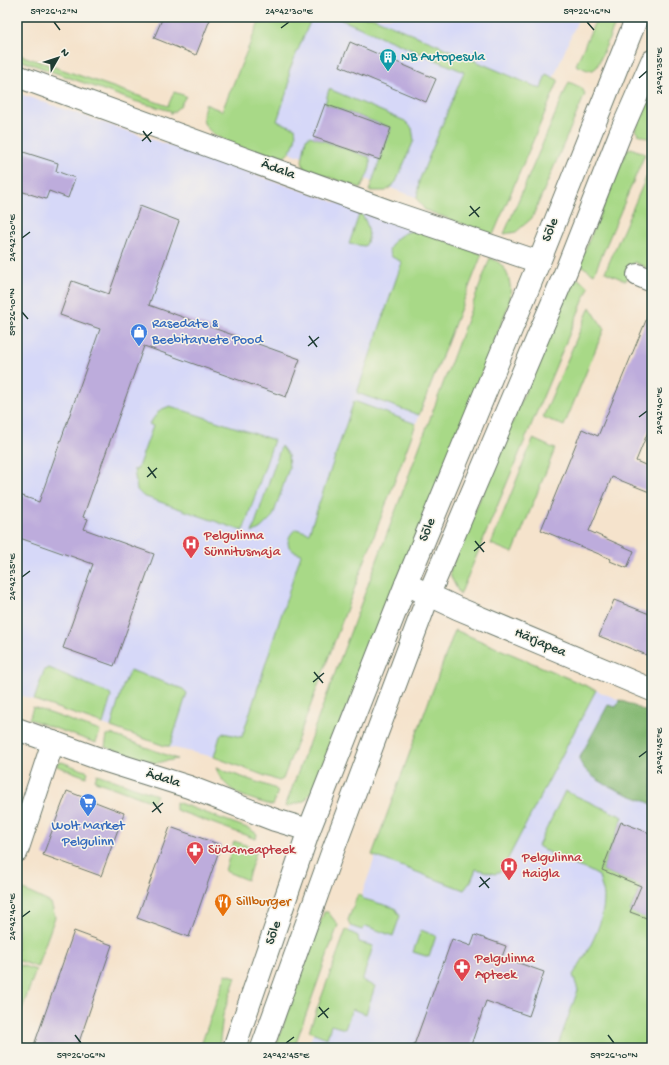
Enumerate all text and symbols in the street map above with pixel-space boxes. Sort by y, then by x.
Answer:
text: 59°26'12"N [31,6,78,18]
text: 24°42'30"E [265,6,314,18]
text: 59°26'16"N [563,6,611,18]
north arrow [38,38,78,78]
text: N [57,46,71,60]
building icon: NB Autopesula [378,47,398,72]
text: 24°42'35"E [654,47,666,95]
place label: NB Autopesula [401,49,486,66]
street label: Ädala [259,156,299,184]
text: 24°42'30"E [7,213,19,262]
street label: Sõle [539,215,564,244]
text: 59°26'10"N [7,288,19,336]
place label: Rasedate & Beebitarvete Pood [151,316,264,349]
shop icon: Rasedate & Beebitarvete Pood [129,322,149,347]
text: 24°42'40"E [654,387,666,435]
street label: Sõle [416,515,441,544]
place label: Pelgulinna Sünnitusmaja [203,528,282,561]
hospital icon: Pelgulinna Sünnitusmaja [181,534,201,559]
text: 24°42'35"E [7,553,19,601]
street label: Härjapea [512,625,570,662]
text: 24°42'45"E [654,727,666,774]
street label: Ädala [144,766,183,793]
supermarket icon: Wolt Market Pelgulinn [78,792,98,817]
place label: Wolt Market Pelgulinn [52,818,126,851]
pharmacy icon: Südameapteek [185,840,205,865]
place label: Südameapteek [208,842,297,859]
place label: Pelgulinna Haigla [521,850,583,883]
hospital icon: Pelgulinna Haigla [499,856,519,881]
restaurant icon: Sillburger [213,892,233,917]
text: 24°42'40"E [7,893,19,941]
place label: Sillburger [236,894,292,911]
street label: Sõle [262,918,286,947]
place label: Pelgulinna Apteek [474,951,536,984]
pharmacy icon: Pelgulinna Apteek [452,957,472,982]
text: 59°26'06"N [57,1050,106,1062]
text: 24°42'45"E [263,1050,310,1062]
text: 59°26'10"N [590,1050,638,1062]

